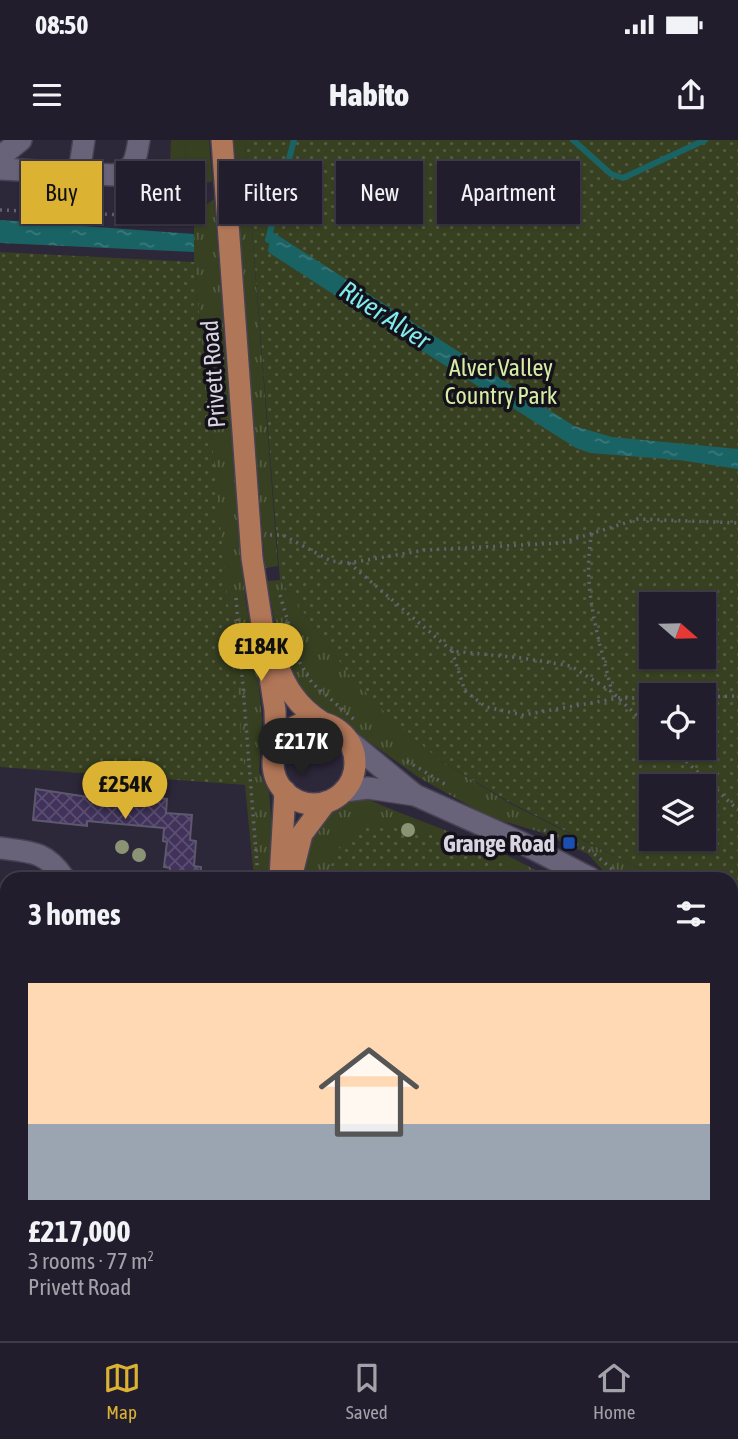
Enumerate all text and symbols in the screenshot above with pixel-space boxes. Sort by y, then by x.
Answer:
text: 08:50 [35,10,89,40]
icon: menu [28,76,66,114]
text: Habito [329,76,409,113]
icon: share [672,76,710,114]
chip: Buy [21,161,102,224]
chip: Rent [116,161,205,224]
chip: Filters [219,161,322,224]
chip: New [336,161,423,224]
chip: Apartment [437,161,580,224]
water label: River Alver [334,275,437,356]
street label: Privett Road [196,319,230,429]
park label: Alver Valley Country Park [445,354,558,409]
north arrow [639,592,716,668]
map controls [639,592,716,851]
pin: £184K [212,624,310,683]
text: £184K [234,633,288,659]
button: locate [639,683,716,760]
pin: £217K [252,718,350,778]
text: £217K [274,728,328,754]
pin: £254K [76,762,174,821]
text: £254K [98,771,152,797]
button: layers [639,774,716,851]
place label: Grange Road [443,830,555,857]
marker: Grange Road [561,835,577,851]
icon: filters [672,895,710,933]
text: 3 homes [28,897,121,931]
icon: home [306,1029,432,1155]
text: £217,000 [28,1214,131,1248]
text: 3 rooms · 77 m² [28,1248,154,1274]
text: Privett Road [28,1274,131,1300]
tab: Map [103,1359,141,1423]
tab: Saved [346,1359,388,1423]
tab: Home [593,1359,635,1423]

